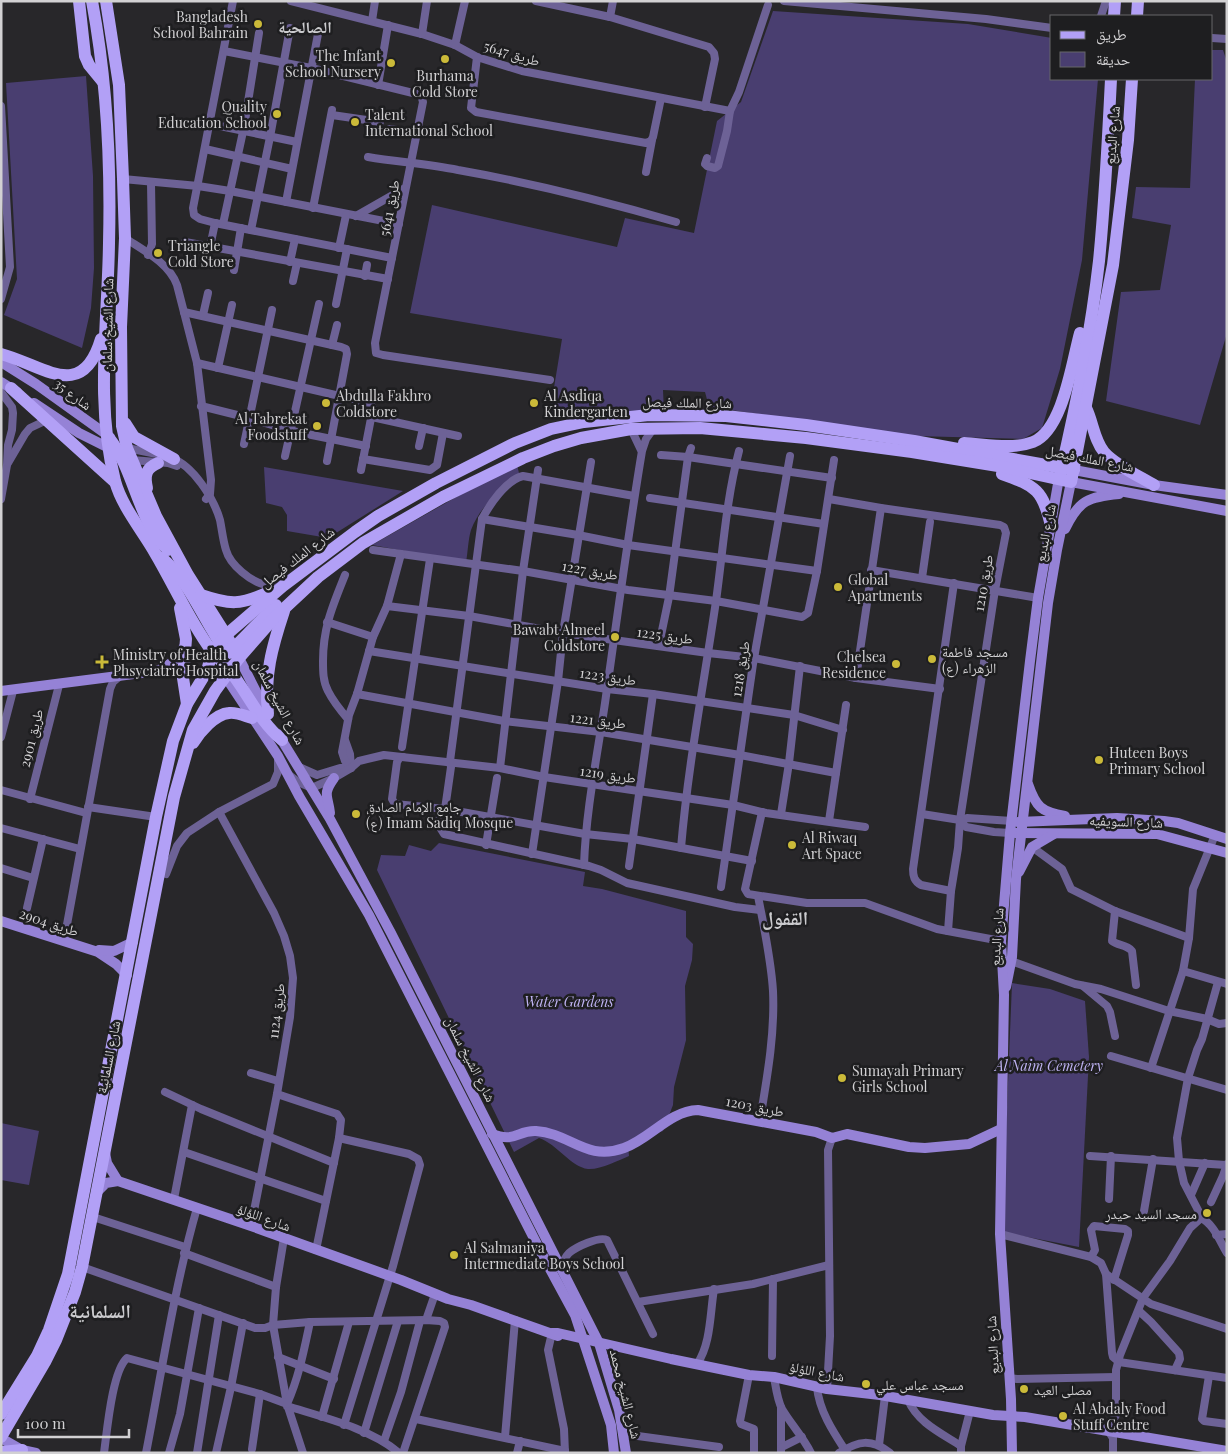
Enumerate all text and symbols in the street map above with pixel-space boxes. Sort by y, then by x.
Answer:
place label: Bangladesh School Bahrain [153,7,249,42]
legend [1050,15,1213,80]
district label: الصالحية [278,16,332,37]
marker: Bangladesh School Bahrain [252,18,264,30]
text: طريق [1096,24,1127,45]
street label: طريق 5647 [481,36,542,71]
place label: The Infant School Nursery [285,46,382,81]
text: حديقة [1096,49,1131,69]
marker: Burhama Cold Store [439,53,451,65]
marker: The Infant School Nursery [385,57,397,69]
place label: Burhama Cold Store [412,66,478,101]
place label: Quality Education School [158,97,267,132]
place label: Talent International School [365,105,493,140]
street label: شارع البديع [1100,105,1125,165]
marker: Quality Education School [271,108,283,120]
marker: Talent International School [349,116,361,128]
street label: طريق 5641 [374,178,405,238]
place label: Triangle Cold Store [168,236,234,271]
marker: Triangle Cold Store [152,247,164,259]
street label: شارع الشيخ سلمان [97,278,118,372]
street label: شارع 35 [50,374,96,415]
place label: Abdulla Fakhro Coldstore [335,386,431,421]
place label: Al Asdiqa Kindergarten [543,386,629,421]
street label: شارع الملك فيصل [642,392,732,413]
marker: Abdulla Fakhro Coldstore [320,397,332,409]
marker: Al Asdiqa Kindergarten [528,397,540,409]
place label: Al Tabrekat Foodstuff [234,409,309,444]
marker: Al Tabrekat Foodstuff [311,420,323,432]
street label: شارع الملك فيصل [1044,440,1136,477]
street label: شارع البديع [1030,502,1061,564]
street label: شارع الملك فيصل [256,522,339,593]
street label: طريق 1210 [969,553,998,613]
street label: طريق 1227 [560,556,619,585]
place label: Global Apartments [847,570,922,605]
marker: Global Apartments [832,581,844,593]
place label: Bawabt Almeel Coldstore [513,620,605,655]
street label: طريق 1225 [636,622,694,649]
marker: Bawabt Almeel Coldstore [609,631,621,643]
street label: طريق 1218 [726,640,755,699]
place label: مسجد فاطمة الزهراء (ع) [942,642,1008,678]
place label: Ministry of Health Phsyciatric Hospital [113,645,238,680]
place label: Chelsea Residence [822,647,886,682]
marker: مسجد فاطمة الزهراء (ع) [926,653,938,665]
marker: Ministry of Health Phsyciatric Hospital [95,655,109,669]
street label: شارع الشيخ سلمان [249,656,310,748]
marker: Chelsea Residence [890,658,902,670]
street label: طريق 1223 [578,663,638,690]
street label: طريق 2901 [15,707,48,769]
street label: طريق 1221 [569,707,627,734]
place label: Huteen Boys Primary School [1109,743,1205,778]
marker: Huteen Boys Primary School [1093,754,1105,766]
street label: طريق 1219 [579,761,637,788]
place label: جامع الإمام الصادق (ع) Imam Sadiq Mosque [366,797,513,833]
marker: جامع الإمام الصادق (ع) Imam Sadiq Mosque [350,808,362,820]
street label: شارع السويفيه [1089,810,1163,833]
place label: Al Riwaq Art Space [801,828,862,863]
marker: Al Riwaq Art Space [786,839,798,851]
street label: طريق 2904 [17,903,81,941]
district label: القفول [762,904,808,930]
street label: شارع البديع [984,907,1009,967]
street label: طريق 1124 [263,982,290,1040]
park label: Water Gardens [524,992,614,1011]
street label: شارع الشيخ سلمان [440,1013,501,1106]
street label: شارع السلمانية [92,1019,125,1095]
park label: Al Naim Cemetery [993,1056,1103,1075]
place label: Sumayah Primary Girls School [852,1061,964,1096]
marker: Sumayah Primary Girls School [836,1072,848,1084]
street label: طريق 1203 [724,1091,786,1122]
street label: شارع اللؤلؤ [234,1199,294,1236]
place label: مسجد السيد حيدر [1104,1204,1197,1223]
marker: مسجد السيد حيدر [1201,1207,1213,1219]
place label: Al Salmaniya Intermediate Boys School [463,1238,624,1273]
marker: Al Salmaniya Intermediate Boys School [448,1249,460,1261]
district label: السلمانية [69,1297,131,1323]
street label: شارع البديع [981,1315,1004,1375]
street label: شارع الشيخ محمد [605,1347,646,1441]
street label: شارع اللؤلؤ [788,1356,846,1387]
place label: مسجد عباس علي [876,1375,964,1396]
marker: مسجد عباس علي [860,1378,872,1390]
place label: مصلى العيد [1034,1380,1092,1399]
marker: مصلى العيد [1018,1383,1030,1395]
place label: Al Abdaly Food Stuff Centre [1072,1399,1166,1434]
scale bar [18,1406,129,1438]
marker: Al Abdaly Food Stuff Centre [1057,1410,1069,1422]
text: 100 m [25,1413,66,1433]

